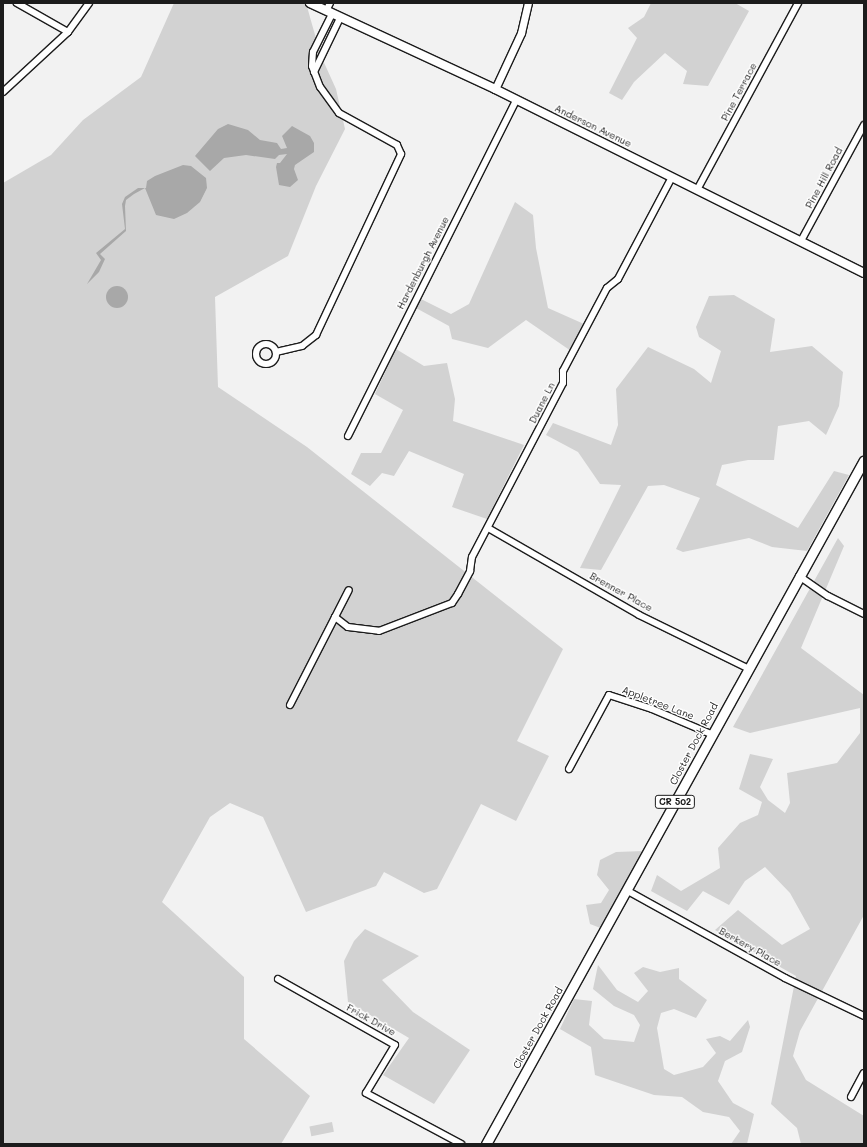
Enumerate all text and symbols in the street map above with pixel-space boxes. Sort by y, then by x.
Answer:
street label: Pine Terrace [719,61,759,123]
street label: Anderson Avenue [553,102,633,150]
street label: Pine Hill Road [803,145,845,211]
street label: Hardenburgh Avenue [394,215,452,311]
street label: Duane Ln [527,381,557,425]
street label: Brenner Place [588,570,654,614]
street label: Appletree Lane [620,684,696,722]
street label: Closter Dock Road [667,701,721,787]
road number: CR 502 [654,795,696,809]
street label: Berkery Place [717,925,783,969]
street label: Closter Dock Road [511,985,565,1071]
street label: Frick Drive [344,1002,398,1038]

